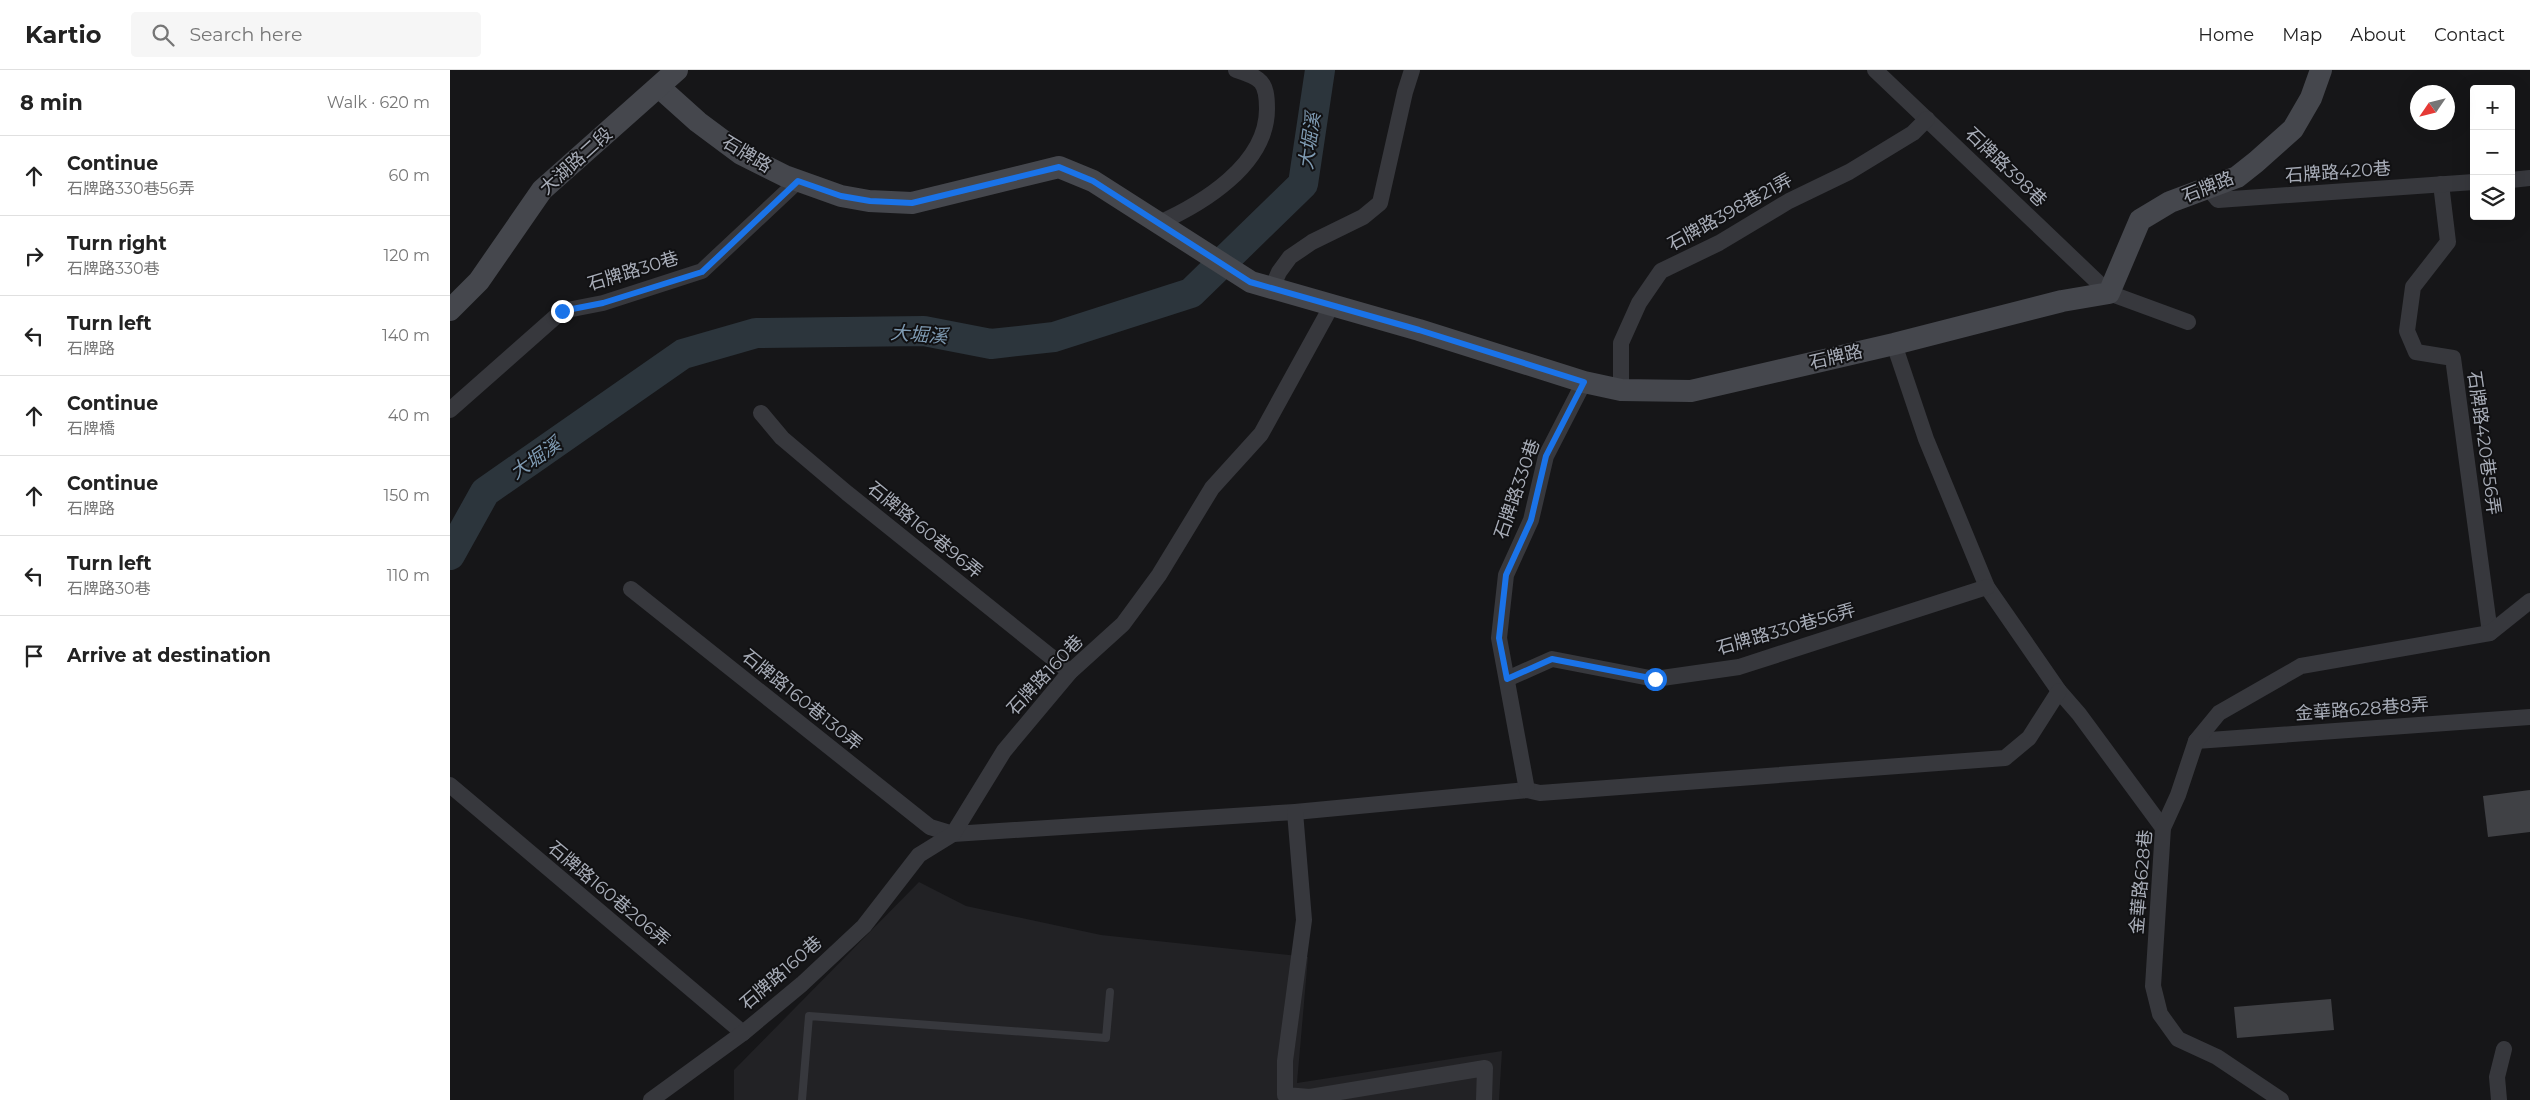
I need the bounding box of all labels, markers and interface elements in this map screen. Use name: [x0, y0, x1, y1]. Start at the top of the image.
search box: [131, 12, 481, 57]
text: Kartio: [25, 20, 101, 49]
icon: search: [149, 21, 177, 49]
text: Search here: [189, 23, 302, 46]
text: Home: [2198, 24, 2254, 46]
text: Map: [2282, 24, 2322, 46]
text: About: [2350, 24, 2406, 46]
text: Contact: [2434, 24, 2505, 46]
north arrow: [2410, 85, 2455, 130]
map controls: [2470, 85, 2515, 220]
button: +: [2470, 85, 2515, 130]
text: 8 min: [20, 90, 83, 115]
text: Walk · 620 m: [327, 93, 430, 112]
water label: 大堀溪: [1294, 108, 1325, 171]
street label: 大湖路二段: [535, 123, 617, 199]
street label: 石牌路398巷: [1961, 123, 2051, 211]
button: −: [2470, 130, 2515, 175]
street label: 石牌路: [718, 131, 776, 177]
text: Continue: [67, 152, 158, 175]
street label: 石牌路420巷: [2284, 157, 2392, 187]
icon: ahead: [20, 162, 48, 190]
text: 60 m: [388, 166, 430, 185]
street label: 石牌路: [2179, 167, 2237, 207]
street label: 石牌路398巷21弄: [1664, 169, 1796, 255]
button: layers: [2470, 175, 2515, 220]
text: 石牌路330巷56弄: [67, 179, 194, 198]
text: Turn right: [67, 232, 167, 255]
icon: right: [20, 242, 48, 270]
text: 120 m: [383, 246, 430, 265]
street label: 石牌路30巷: [585, 247, 681, 295]
text: 石牌路330巷: [67, 259, 160, 278]
route end: [551, 300, 574, 323]
text: Turn left: [67, 312, 152, 335]
water label: 大堀溪: [890, 321, 951, 348]
icon: left: [20, 322, 48, 350]
text: 140 m: [382, 326, 430, 345]
text: 石牌路: [67, 339, 115, 358]
street label: 石牌路: [1807, 340, 1865, 374]
street label: 石牌路420巷56弄: [2463, 370, 2505, 516]
text: Continue: [67, 392, 158, 415]
icon: ahead: [20, 402, 48, 430]
text: 40 m: [388, 406, 430, 425]
text: 石牌橋: [67, 419, 115, 438]
water label: 大堀溪: [505, 431, 568, 484]
street label: 石牌路330巷: [1490, 436, 1544, 542]
text: Continue: [67, 472, 158, 495]
street label: 石牌路160巷96弄: [863, 477, 987, 583]
icon: ahead: [20, 482, 48, 510]
text: 150 m: [383, 486, 430, 505]
text: 石牌路: [67, 499, 115, 518]
text: Turn left: [67, 552, 152, 575]
icon: left: [20, 562, 48, 590]
text: 110 m: [387, 566, 430, 585]
text: 石牌路30巷: [67, 579, 151, 598]
street label: 石牌路330巷56弄: [1714, 599, 1858, 659]
street label: 石牌路160巷: [1002, 630, 1088, 720]
icon: arrive: [20, 642, 48, 670]
text: Arrive at destination: [67, 644, 271, 667]
street label: 石牌路160巷130弄: [738, 645, 866, 755]
route start: [1644, 668, 1667, 691]
street label: 金華路628巷8弄: [2294, 693, 2430, 725]
street label: 金華路628巷: [2125, 829, 2157, 935]
street label: 石牌路160巷206弄: [544, 837, 674, 951]
street label: 石牌路160巷: [736, 931, 826, 1015]

